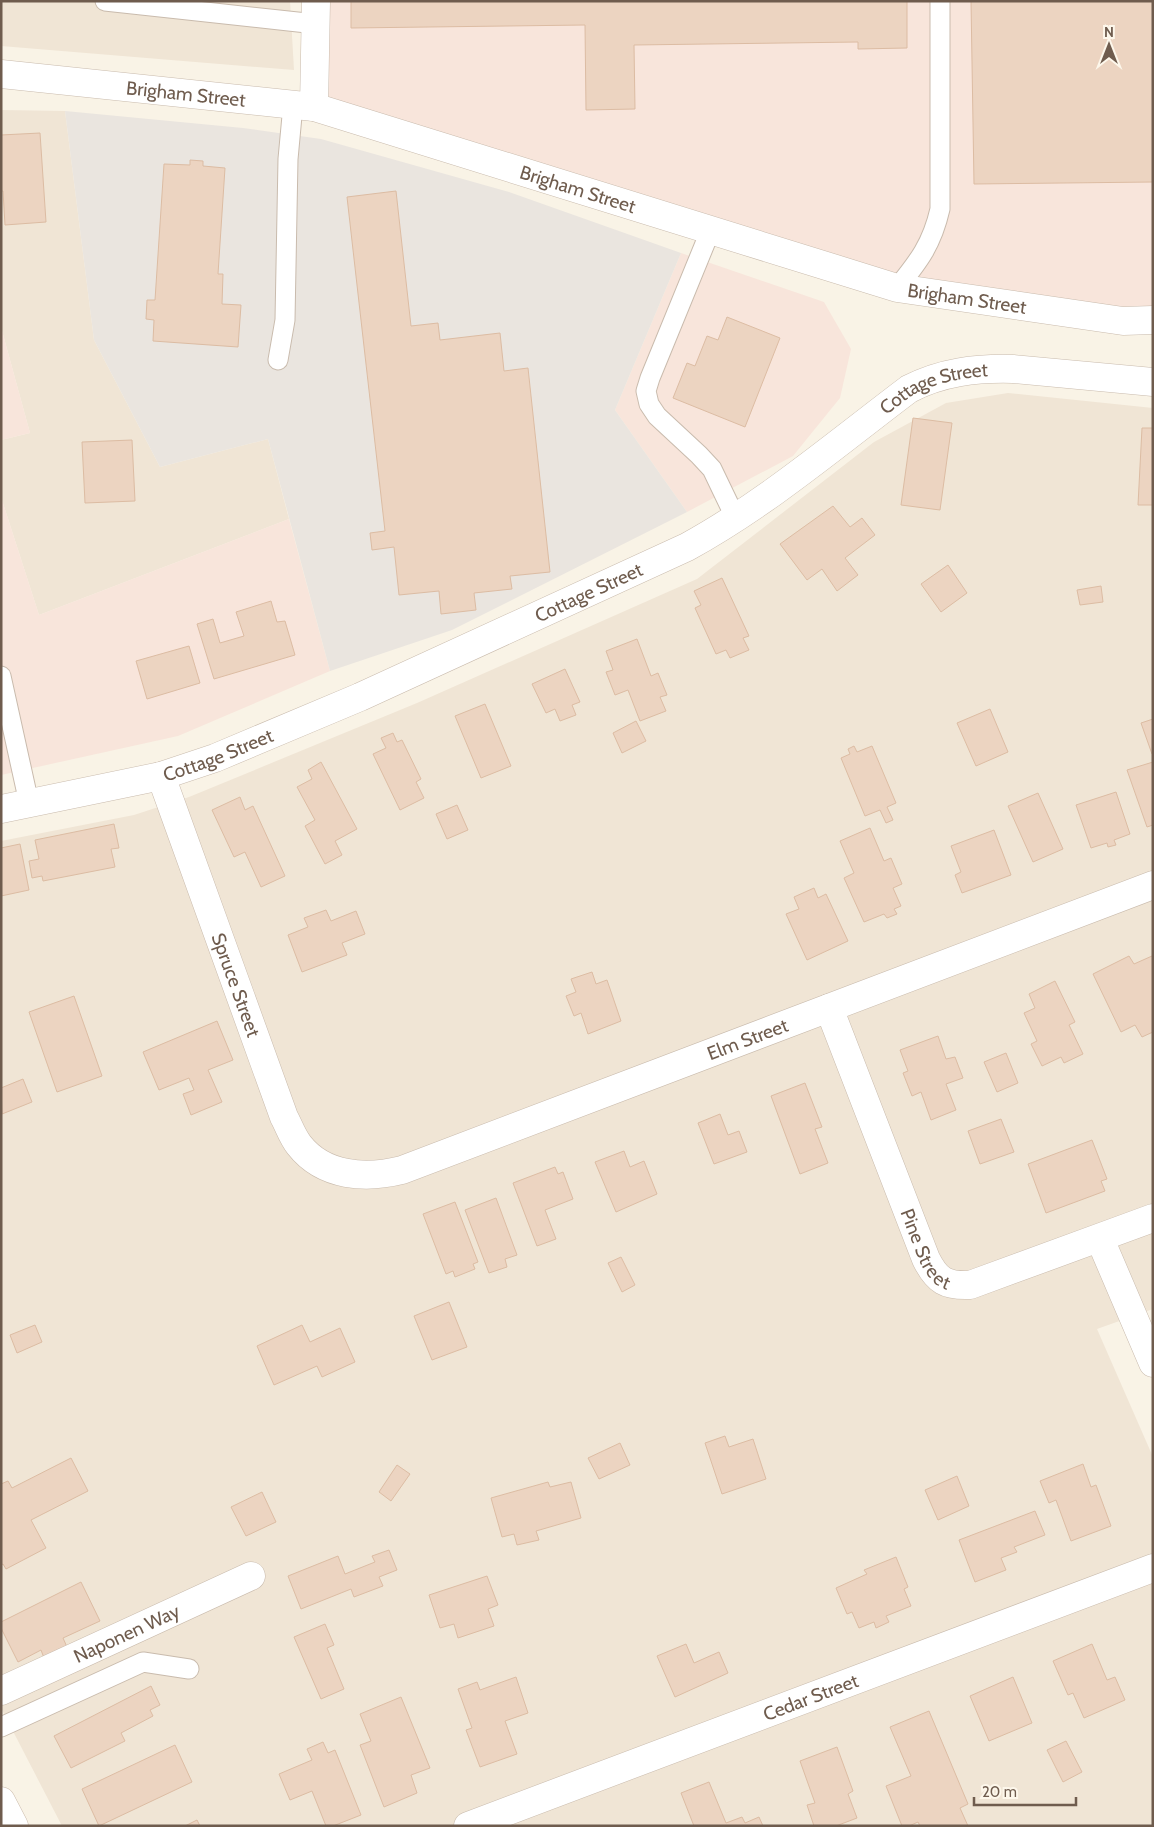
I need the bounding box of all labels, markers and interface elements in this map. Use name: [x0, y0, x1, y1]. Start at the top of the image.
north arrow: [1084, 20, 1134, 70]
text: N: [1104, 23, 1114, 41]
street label: Brigham Street: [125, 76, 247, 112]
street label: Brigham Street: [517, 161, 639, 218]
street label: Brigham Street: [906, 279, 1029, 319]
street label: Cottage Street: [875, 358, 989, 419]
street label: Cottage Street: [531, 558, 647, 627]
street label: Cottage Street: [160, 724, 277, 787]
street label: Spruce Street: [207, 930, 265, 1041]
street label: Elm Street: [704, 1013, 792, 1065]
street label: Pine Street: [896, 1205, 954, 1295]
street label: Naponen Way: [70, 1599, 184, 1668]
street label: Cedar Street: [760, 1669, 862, 1726]
scale bar: [974, 1774, 1076, 1806]
text: 20 m: [982, 1783, 1017, 1801]

